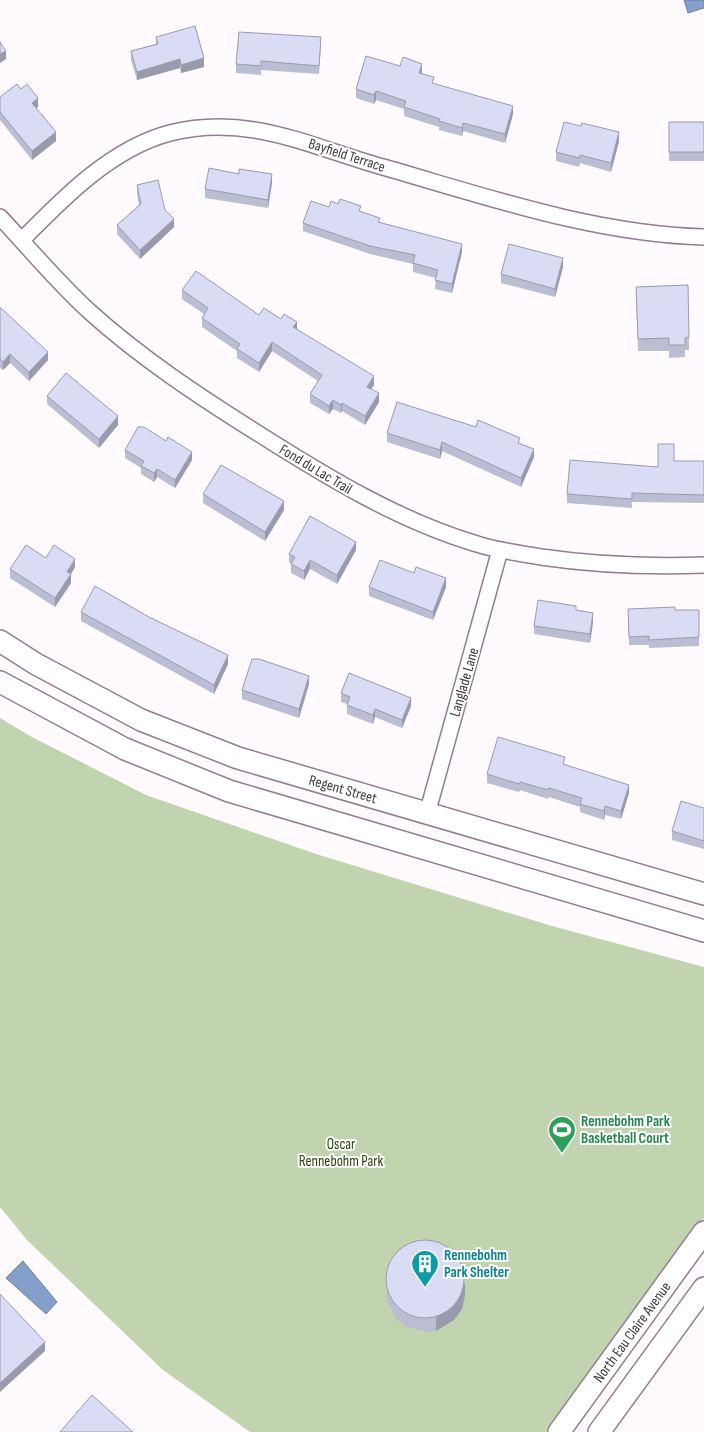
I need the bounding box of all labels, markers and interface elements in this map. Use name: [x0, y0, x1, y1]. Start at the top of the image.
street label: Bayfield Terrace: [306, 134, 388, 177]
street label: Fond du Lac Trail: [276, 440, 356, 499]
street label: Langlade Lane: [446, 646, 483, 719]
street label: Regent Street: [307, 771, 379, 808]
place label: Rennebohm Park Basketball Court: [581, 1112, 671, 1148]
sports icon: Rennebohm Park Basketball Court: [547, 1115, 577, 1154]
park label: Oscar Rennebohm Park: [299, 1135, 384, 1171]
place label: Rennebohm Park Shelter: [444, 1246, 509, 1282]
building icon: Rennebohm Park Shelter: [410, 1249, 440, 1288]
street label: North Eau Claire Avenue: [589, 1278, 675, 1386]

